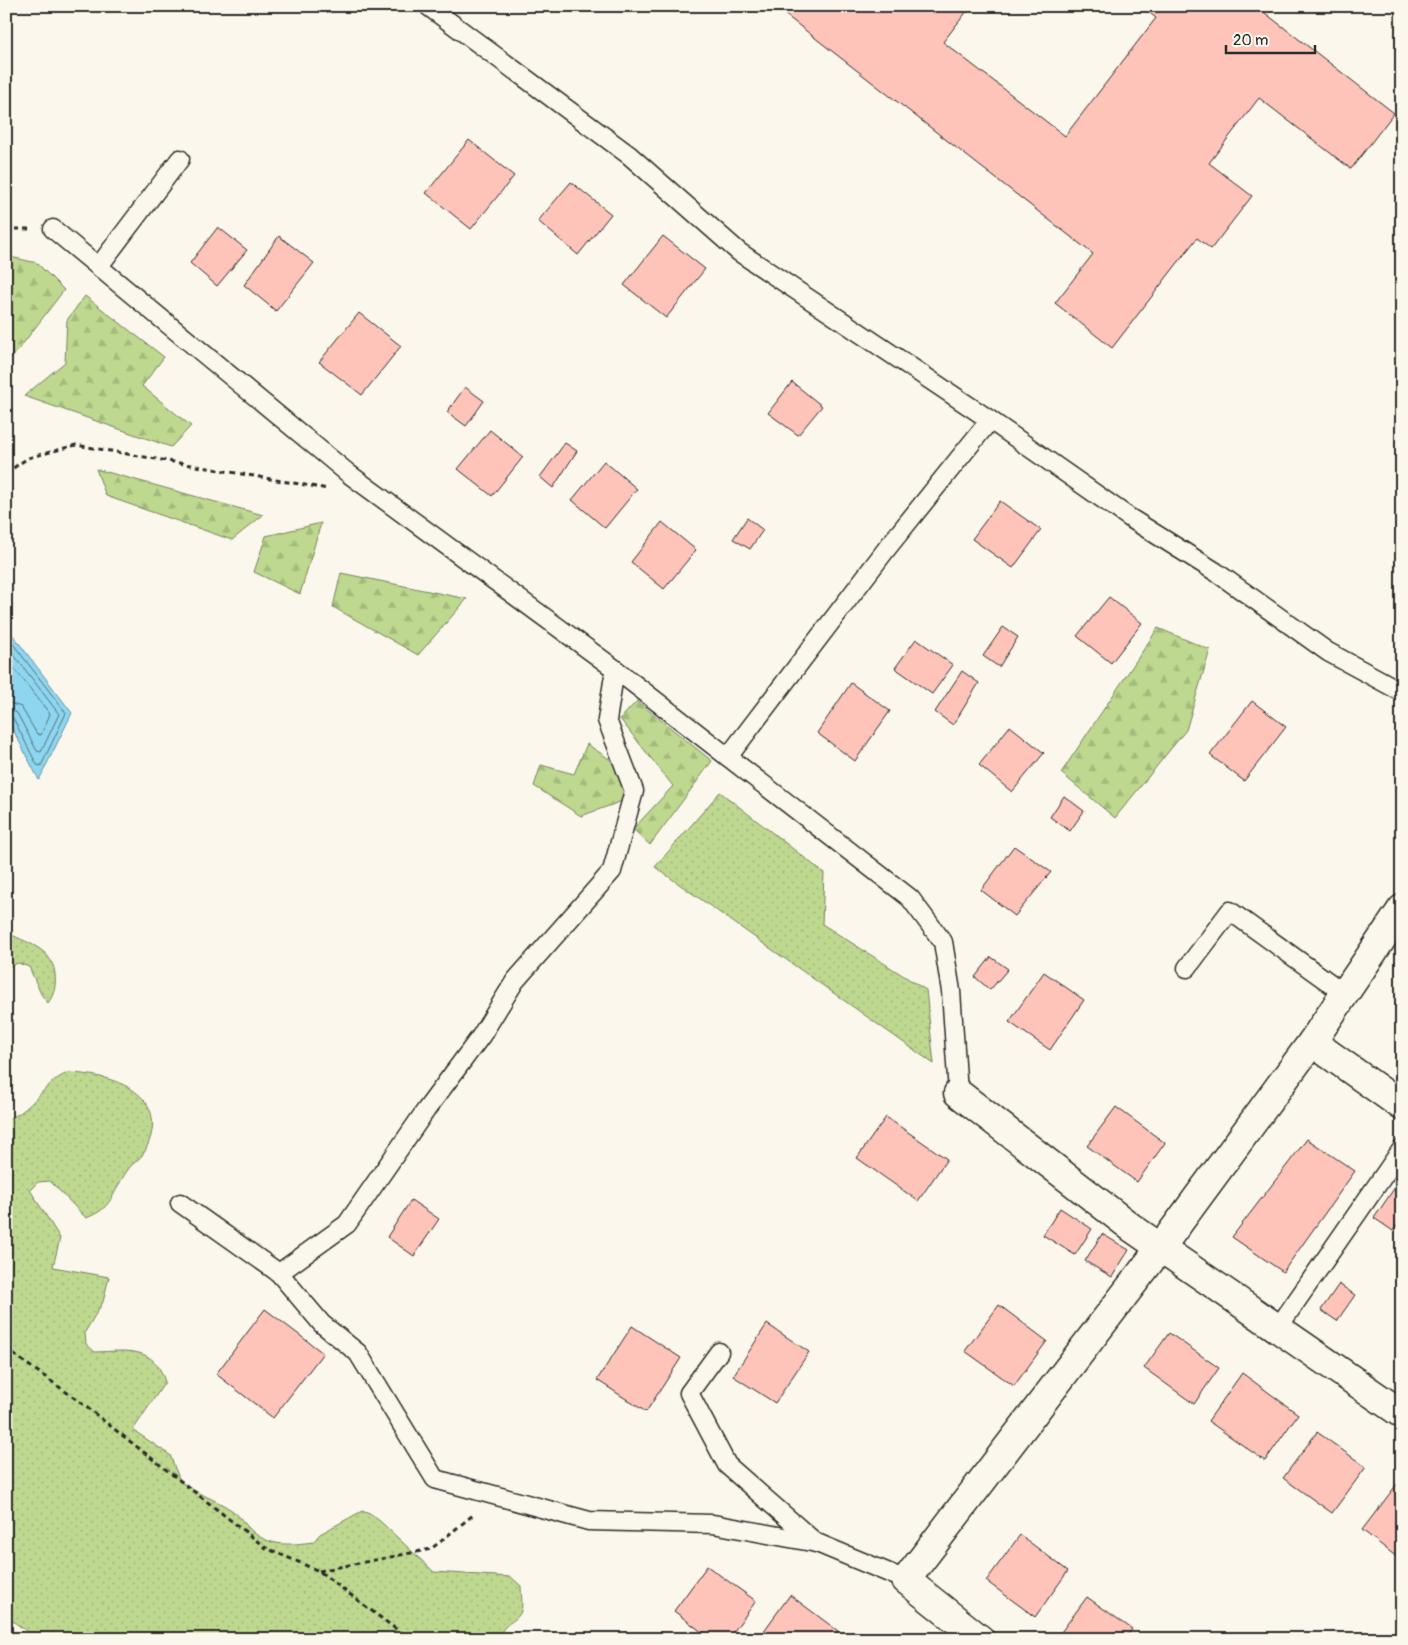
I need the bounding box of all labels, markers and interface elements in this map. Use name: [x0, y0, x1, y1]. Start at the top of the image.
scale bar: [1226, 22, 1314, 54]
text: 20 m: [1233, 31, 1268, 50]

